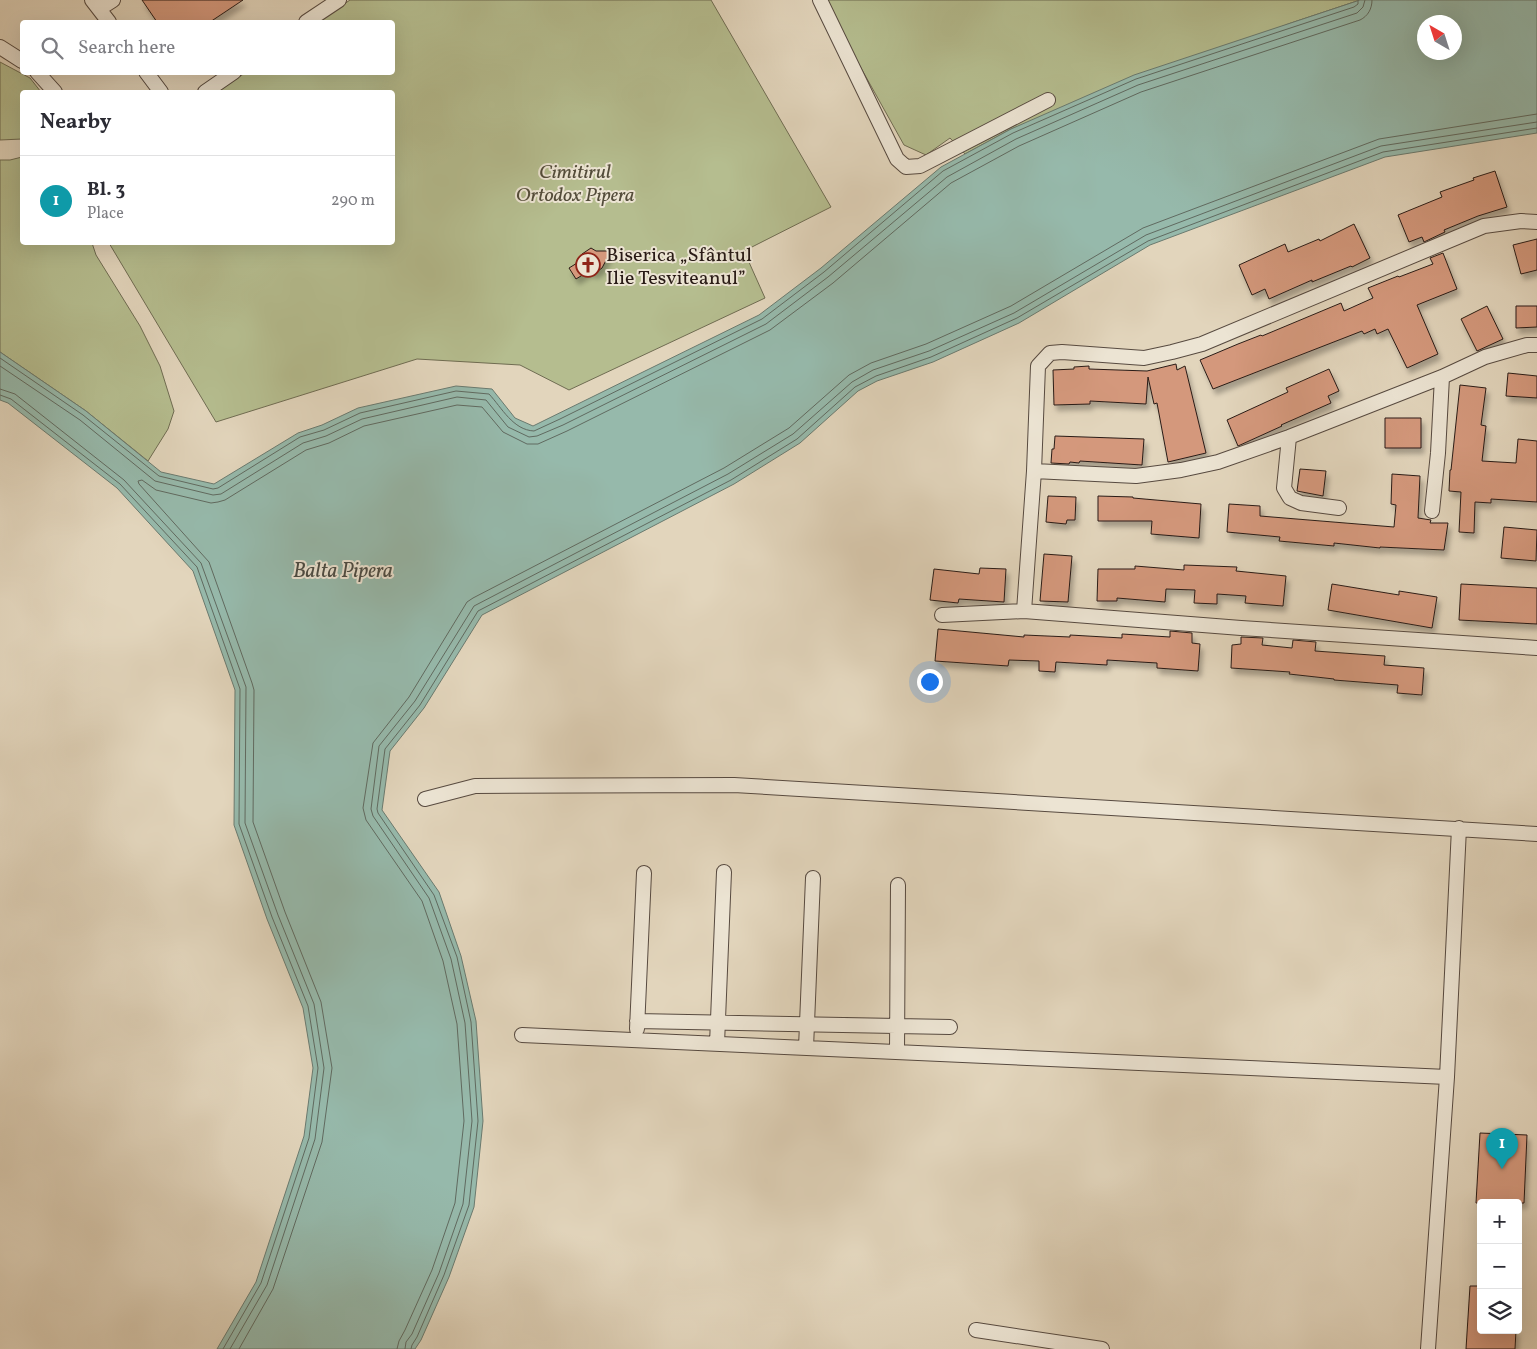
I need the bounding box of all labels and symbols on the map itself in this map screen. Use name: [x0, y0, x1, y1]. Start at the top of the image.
north arrow: [1417, 15, 1462, 60]
park label: Cimitirul Ortodox Pipera: [516, 159, 634, 210]
place label: Biserica „Sfântul Ilie Tesviteanul”: [606, 242, 752, 293]
church icon: Biserica „Sfântul Ilie Tesviteanul”: [575, 252, 601, 278]
water label: Balta Pipera: [293, 557, 393, 586]
your location: [917, 669, 943, 695]
pin: 1: [1486, 1128, 1518, 1169]

